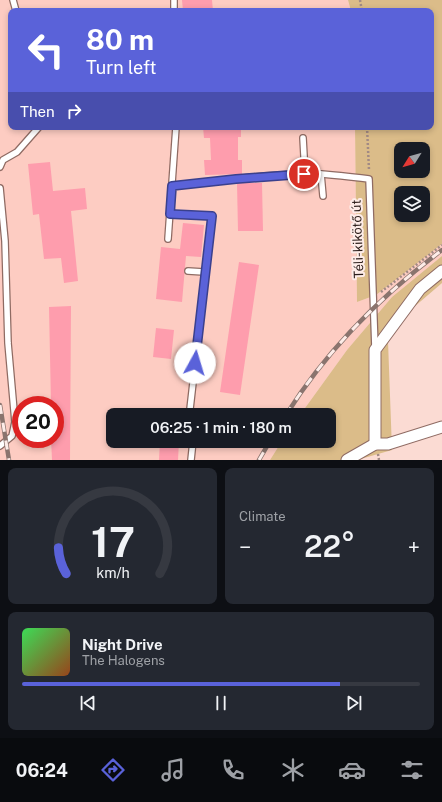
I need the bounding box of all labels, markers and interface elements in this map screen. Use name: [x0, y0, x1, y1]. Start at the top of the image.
text: 80 m: [86, 23, 154, 56]
icon: left: [20, 24, 72, 76]
text: Turn left: [86, 57, 156, 78]
icon: right: [63, 100, 85, 122]
text: Then: [20, 103, 55, 120]
north arrow: [394, 142, 430, 178]
map controls: [394, 142, 430, 222]
pin: [287, 157, 321, 191]
icon: arrive: [293, 163, 315, 185]
button: layers: [394, 186, 430, 222]
street label: Téli-kikötő út: [349, 199, 366, 279]
position arrow: [174, 342, 216, 384]
speed limit sign: 20: [12, 396, 64, 448]
text: 06:25 · 1 min · 180 m: [150, 419, 292, 436]
text: Climate: [239, 509, 286, 524]
text: 17: [91, 517, 134, 566]
text: 22°: [304, 528, 355, 564]
text: −: [239, 534, 251, 560]
text: +: [408, 534, 420, 560]
text: km/h: [96, 564, 129, 581]
text: Night Drive: [82, 636, 163, 653]
text: The Halogens: [82, 653, 165, 668]
icon: previous: [77, 692, 99, 714]
icon: pause: [210, 692, 232, 714]
icon: next: [343, 692, 365, 714]
icon: directions: [99, 756, 127, 784]
icon: music: [159, 756, 187, 784]
icon: phone: [219, 756, 247, 784]
icon: climate: [279, 756, 307, 784]
icon: car: [338, 756, 366, 784]
icon: filters: [398, 756, 426, 784]
text: 06:24: [16, 760, 68, 781]

